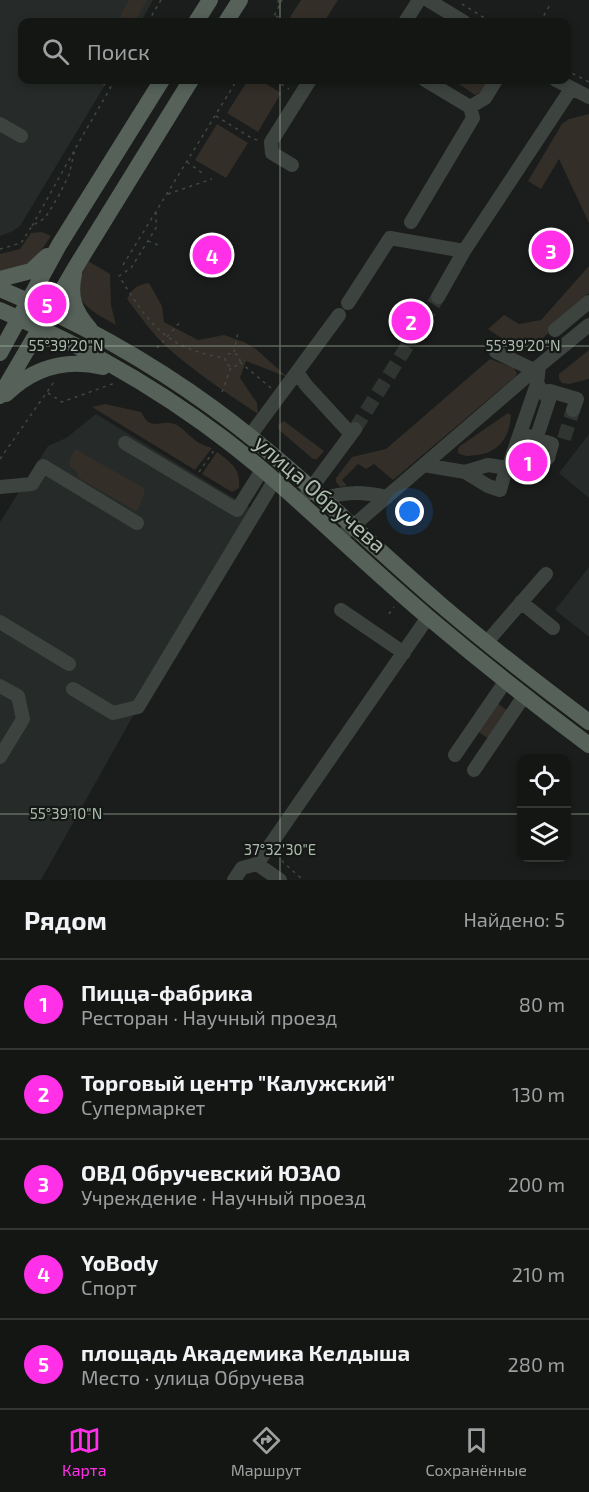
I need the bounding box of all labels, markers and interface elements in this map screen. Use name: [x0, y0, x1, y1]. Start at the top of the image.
search box: [18, 18, 571, 84]
icon: search: [39, 35, 72, 68]
text: Поиск: [87, 38, 150, 64]
pin: 3: [532, 228, 570, 272]
pin: 4: [192, 232, 232, 278]
pin: 5: [28, 282, 66, 326]
pin: 2: [392, 298, 430, 344]
text: 55°39'20"N: [29, 336, 103, 354]
text: 55°39'20"N: [486, 336, 560, 354]
street label: улица Обручева: [249, 429, 392, 558]
pin: 1: [508, 440, 548, 484]
your location: [395, 497, 424, 526]
map controls: [517, 754, 571, 862]
button: locate: [517, 754, 571, 808]
text: 55°39'10"N: [30, 804, 102, 822]
button: layers: [517, 808, 571, 862]
text: 37°32'30"E: [244, 840, 316, 858]
text: Рядом: [24, 904, 107, 935]
text: Найдено: 5: [463, 907, 565, 931]
text: Пицца-фабрика: [81, 979, 253, 1005]
text: 1: [39, 992, 48, 1016]
text: 80 m: [519, 992, 565, 1016]
text: Ресторан · Научный проезд: [81, 1005, 337, 1029]
text: Торговый центр "Калужский": [81, 1069, 395, 1095]
text: 2: [38, 1082, 49, 1106]
text: 130 m: [512, 1082, 565, 1106]
text: Супермаркет: [81, 1095, 205, 1119]
text: ОВД Обручевский ЮЗАО: [81, 1159, 341, 1185]
text: 3: [38, 1172, 49, 1196]
text: 200 m: [508, 1172, 565, 1196]
text: Учреждение · Научный проезд: [81, 1185, 366, 1209]
text: YoBody: [81, 1249, 158, 1275]
text: 4: [37, 1262, 50, 1286]
text: 210 m: [512, 1262, 565, 1286]
text: Спорт: [81, 1275, 137, 1299]
text: площадь Академика Келдыша: [81, 1339, 410, 1365]
text: 5: [38, 1352, 49, 1376]
text: 280 m: [508, 1352, 565, 1376]
text: Место · улица Обручева: [81, 1365, 305, 1389]
tab: Карта: [62, 1424, 107, 1479]
tab: Маршрут: [231, 1424, 301, 1479]
tab: Сохранённые: [426, 1424, 527, 1479]

